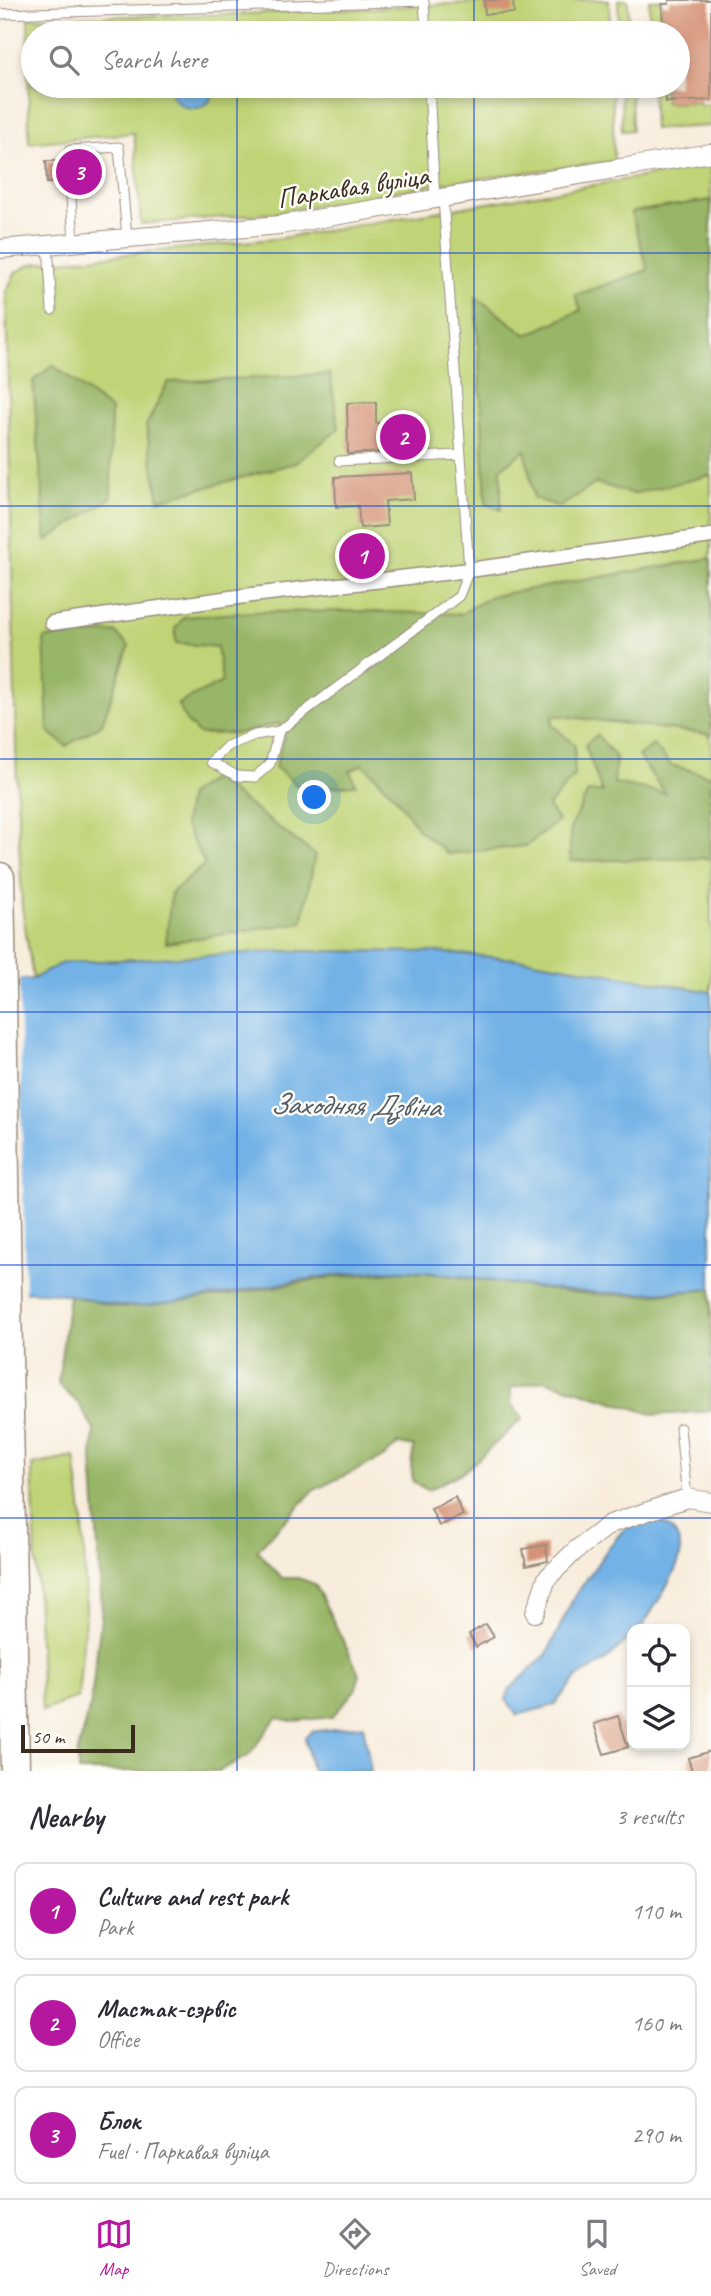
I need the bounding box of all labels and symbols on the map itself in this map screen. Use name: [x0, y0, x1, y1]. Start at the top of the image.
pin: 3: [56, 146, 102, 198]
street label: Паркавая вуліца: [275, 157, 433, 216]
pin: 2: [380, 411, 426, 463]
pin: 1: [339, 530, 385, 582]
your location: [297, 780, 331, 814]
water label: Заходняя Дзвіна: [270, 1085, 443, 1126]
scale bar: [21, 1722, 135, 1754]

